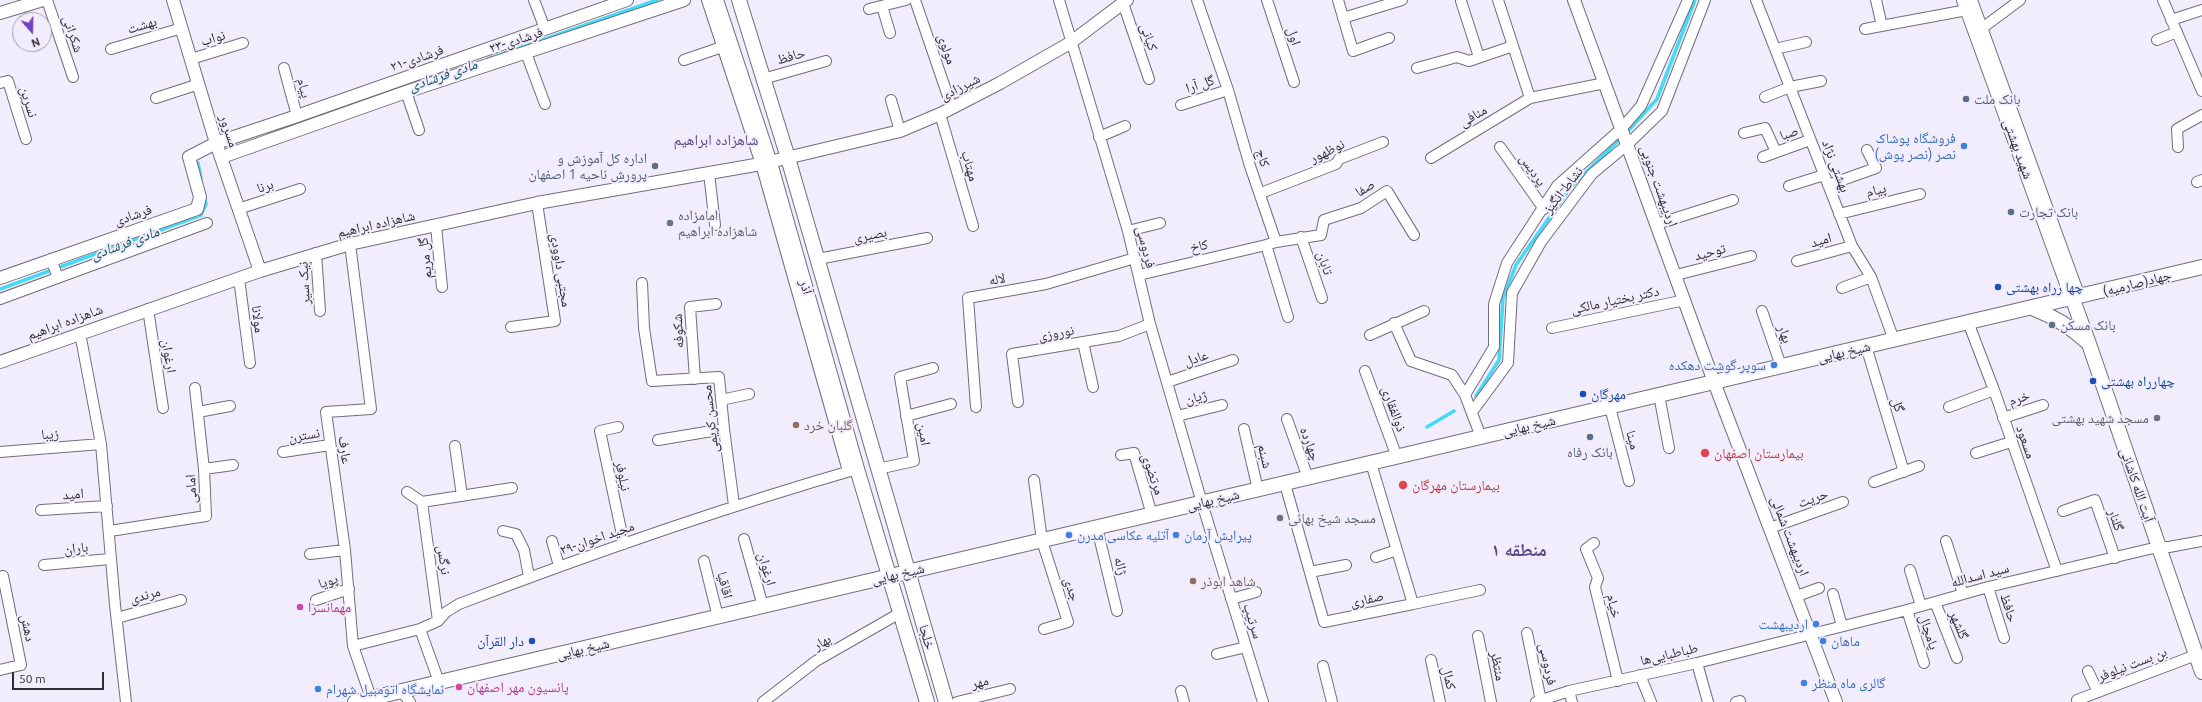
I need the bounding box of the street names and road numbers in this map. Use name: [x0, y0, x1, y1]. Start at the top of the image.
street label: شکرانی: [59, 13, 87, 55]
street label: بهشت: [125, 13, 159, 37]
street label: کیانی: [1137, 21, 1161, 53]
street label: ۲۳-فرشادی: [487, 23, 545, 57]
street label: اول: [1283, 25, 1305, 47]
street label: نواب: [199, 26, 227, 50]
street label: مولوی: [934, 32, 960, 66]
street label: ۲۱-فرشادی: [388, 41, 446, 75]
street label: حافظ: [775, 44, 807, 68]
street label: شیرزادی: [937, 70, 983, 104]
street label: گل آرا: [1183, 71, 1217, 97]
street label: پیام: [293, 76, 315, 100]
street label: نسرین: [16, 84, 42, 120]
street label: منافی: [1456, 101, 1490, 131]
street label: مسرور: [216, 113, 242, 149]
street label: شهید بهشتی: [1999, 117, 2037, 181]
street label: صبا: [1777, 122, 1801, 144]
street label: نوظهور: [1307, 135, 1347, 167]
street label: بهشتی نژاد: [1818, 137, 1854, 195]
street label: اردیبهشت جنوبی: [1636, 143, 1682, 229]
street label: کاج: [1252, 147, 1274, 169]
street label: مهتاب: [958, 149, 982, 183]
street label: پردیس: [1516, 151, 1550, 189]
street label: نشاط انگیز: [1539, 163, 1587, 217]
street label: برنا: [254, 175, 276, 197]
street label: صفا: [1352, 176, 1378, 200]
street label: پیام: [1864, 179, 1888, 201]
street label: فرشادی: [112, 201, 154, 229]
street label: شاهزاده ابراهیم: [335, 207, 417, 241]
street label: بصیری: [852, 224, 888, 246]
street label: فردوسی: [1133, 224, 1159, 270]
street label: امید: [1808, 229, 1834, 251]
street label: مجتبی داوودی: [547, 232, 575, 308]
street label: گل مریم: [414, 236, 436, 280]
street label: کاخ: [1188, 236, 1210, 256]
street label: توحید: [1692, 240, 1728, 264]
street label: تابان: [1313, 249, 1337, 277]
street label: نیک سیر: [294, 261, 314, 305]
street label: جهاد(صارمیه): [2101, 266, 2173, 300]
street label: لاله: [987, 269, 1007, 289]
street label: آذر: [796, 278, 816, 296]
street label: دکتر بختیار مالکی: [1569, 282, 1661, 318]
street label: شاهزاده ابراهیم: [25, 301, 105, 343]
street label: مولانا: [248, 304, 268, 334]
street label: شکوفه: [669, 313, 687, 349]
street label: نوروزی: [1037, 322, 1075, 344]
street label: بهار: [1774, 323, 1796, 345]
street label: ارغوان: [158, 338, 180, 374]
street label: شیخ بهایی: [1816, 338, 1872, 366]
street label: عادل: [1182, 346, 1210, 370]
street label: محسن کریمی: [698, 384, 722, 454]
street label: ذوالفقاری: [1378, 384, 1410, 434]
street label: ژیان: [1183, 386, 1209, 408]
street label: خرم: [2006, 387, 2032, 409]
street label: گل: [1888, 396, 1908, 414]
street label: شیخ بهایی: [1501, 412, 1557, 440]
street label: امین: [914, 421, 934, 447]
street label: مسعود: [2013, 423, 2039, 461]
street label: نسترن: [287, 424, 321, 446]
street label: زیبا: [41, 425, 59, 443]
street label: چهارده: [1296, 425, 1324, 463]
street label: مینا: [1622, 429, 1644, 451]
street label: عارف: [335, 435, 355, 465]
street label: شبنم: [1254, 442, 1276, 470]
street label: آیت الله کاشانی: [2116, 446, 2158, 524]
street label: مرتضوی: [1138, 451, 1168, 497]
street label: نیلوفر: [612, 459, 634, 493]
street label: امامی: [182, 474, 200, 504]
street label: امید: [62, 485, 84, 503]
street label: حریت: [1796, 485, 1830, 511]
street label: شیخ بهایی: [1185, 486, 1241, 514]
street label: اردیبهشت شمالی: [1767, 494, 1813, 578]
street label: گلنار: [2104, 507, 2128, 533]
street label: ۲۹-مجید اخوان: [558, 517, 636, 559]
street label: باران: [63, 538, 89, 558]
street label: نرگس: [434, 544, 454, 576]
street label: ارغوان: [754, 550, 780, 588]
street label: ژاله: [1111, 555, 1131, 577]
street label: سید اسدالله: [1949, 559, 2011, 591]
street label: شیخ بهایی: [870, 560, 926, 588]
street label: پویا: [316, 570, 340, 592]
street label: اقاقیا: [714, 570, 736, 600]
street label: جدی: [1060, 575, 1084, 603]
street label: مرندی: [128, 583, 162, 607]
street label: صفاری: [1349, 587, 1385, 611]
street label: خیام: [1603, 592, 1625, 620]
street label: حافظ: [1997, 592, 2021, 624]
street label: سرتیپ: [1240, 601, 1266, 641]
street label: گلشهر: [1946, 608, 1972, 642]
street label: پامچال: [1915, 612, 1943, 652]
street label: دهش: [17, 613, 39, 643]
street label: خلجا: [915, 623, 939, 651]
street label: بهار: [810, 630, 834, 654]
street label: شیخ بهایی: [555, 635, 611, 663]
street label: طباطبایی‌ها: [1638, 639, 1700, 669]
street label: فردوسی: [1536, 641, 1560, 687]
street label: بن بست نیلوفر: [2095, 643, 2169, 685]
street label: منتظر: [1487, 650, 1509, 682]
street label: کمال: [1438, 665, 1460, 691]
street label: مهر: [970, 672, 990, 692]

